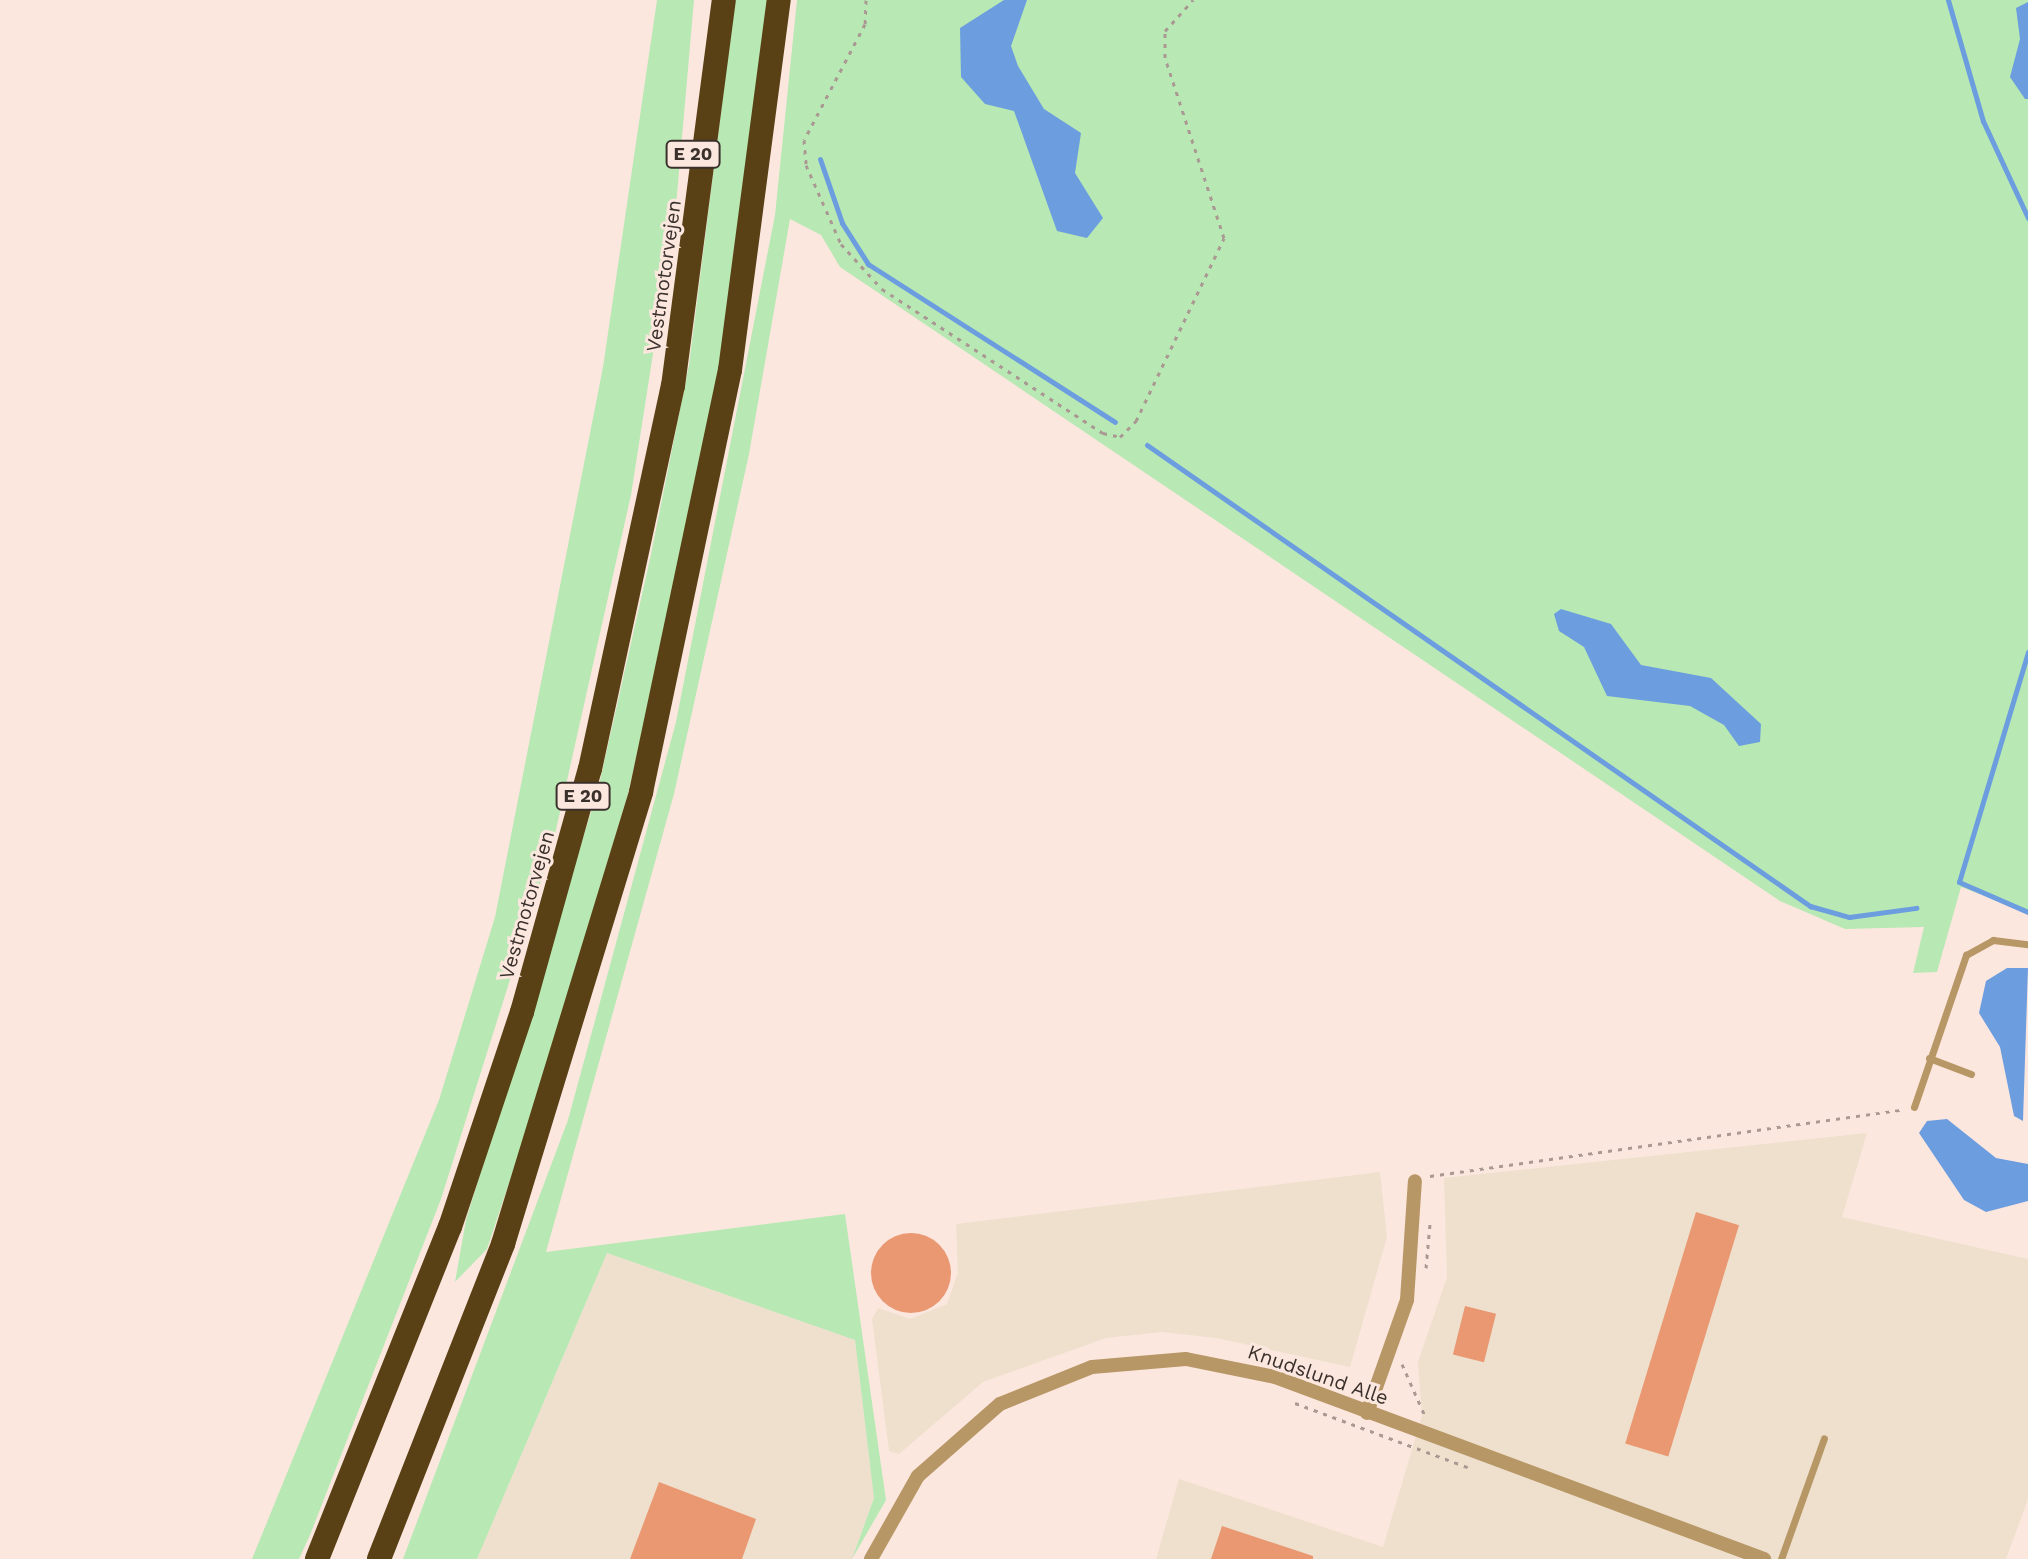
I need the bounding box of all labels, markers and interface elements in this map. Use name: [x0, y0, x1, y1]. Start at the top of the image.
road number: E 20: [665, 140, 721, 168]
street label: Vestmotorvejen: [641, 199, 687, 353]
road number: E 20: [555, 782, 611, 810]
street label: Vestmotorvejen: [494, 828, 560, 982]
street label: Knudslund Alle: [1244, 1340, 1392, 1410]

